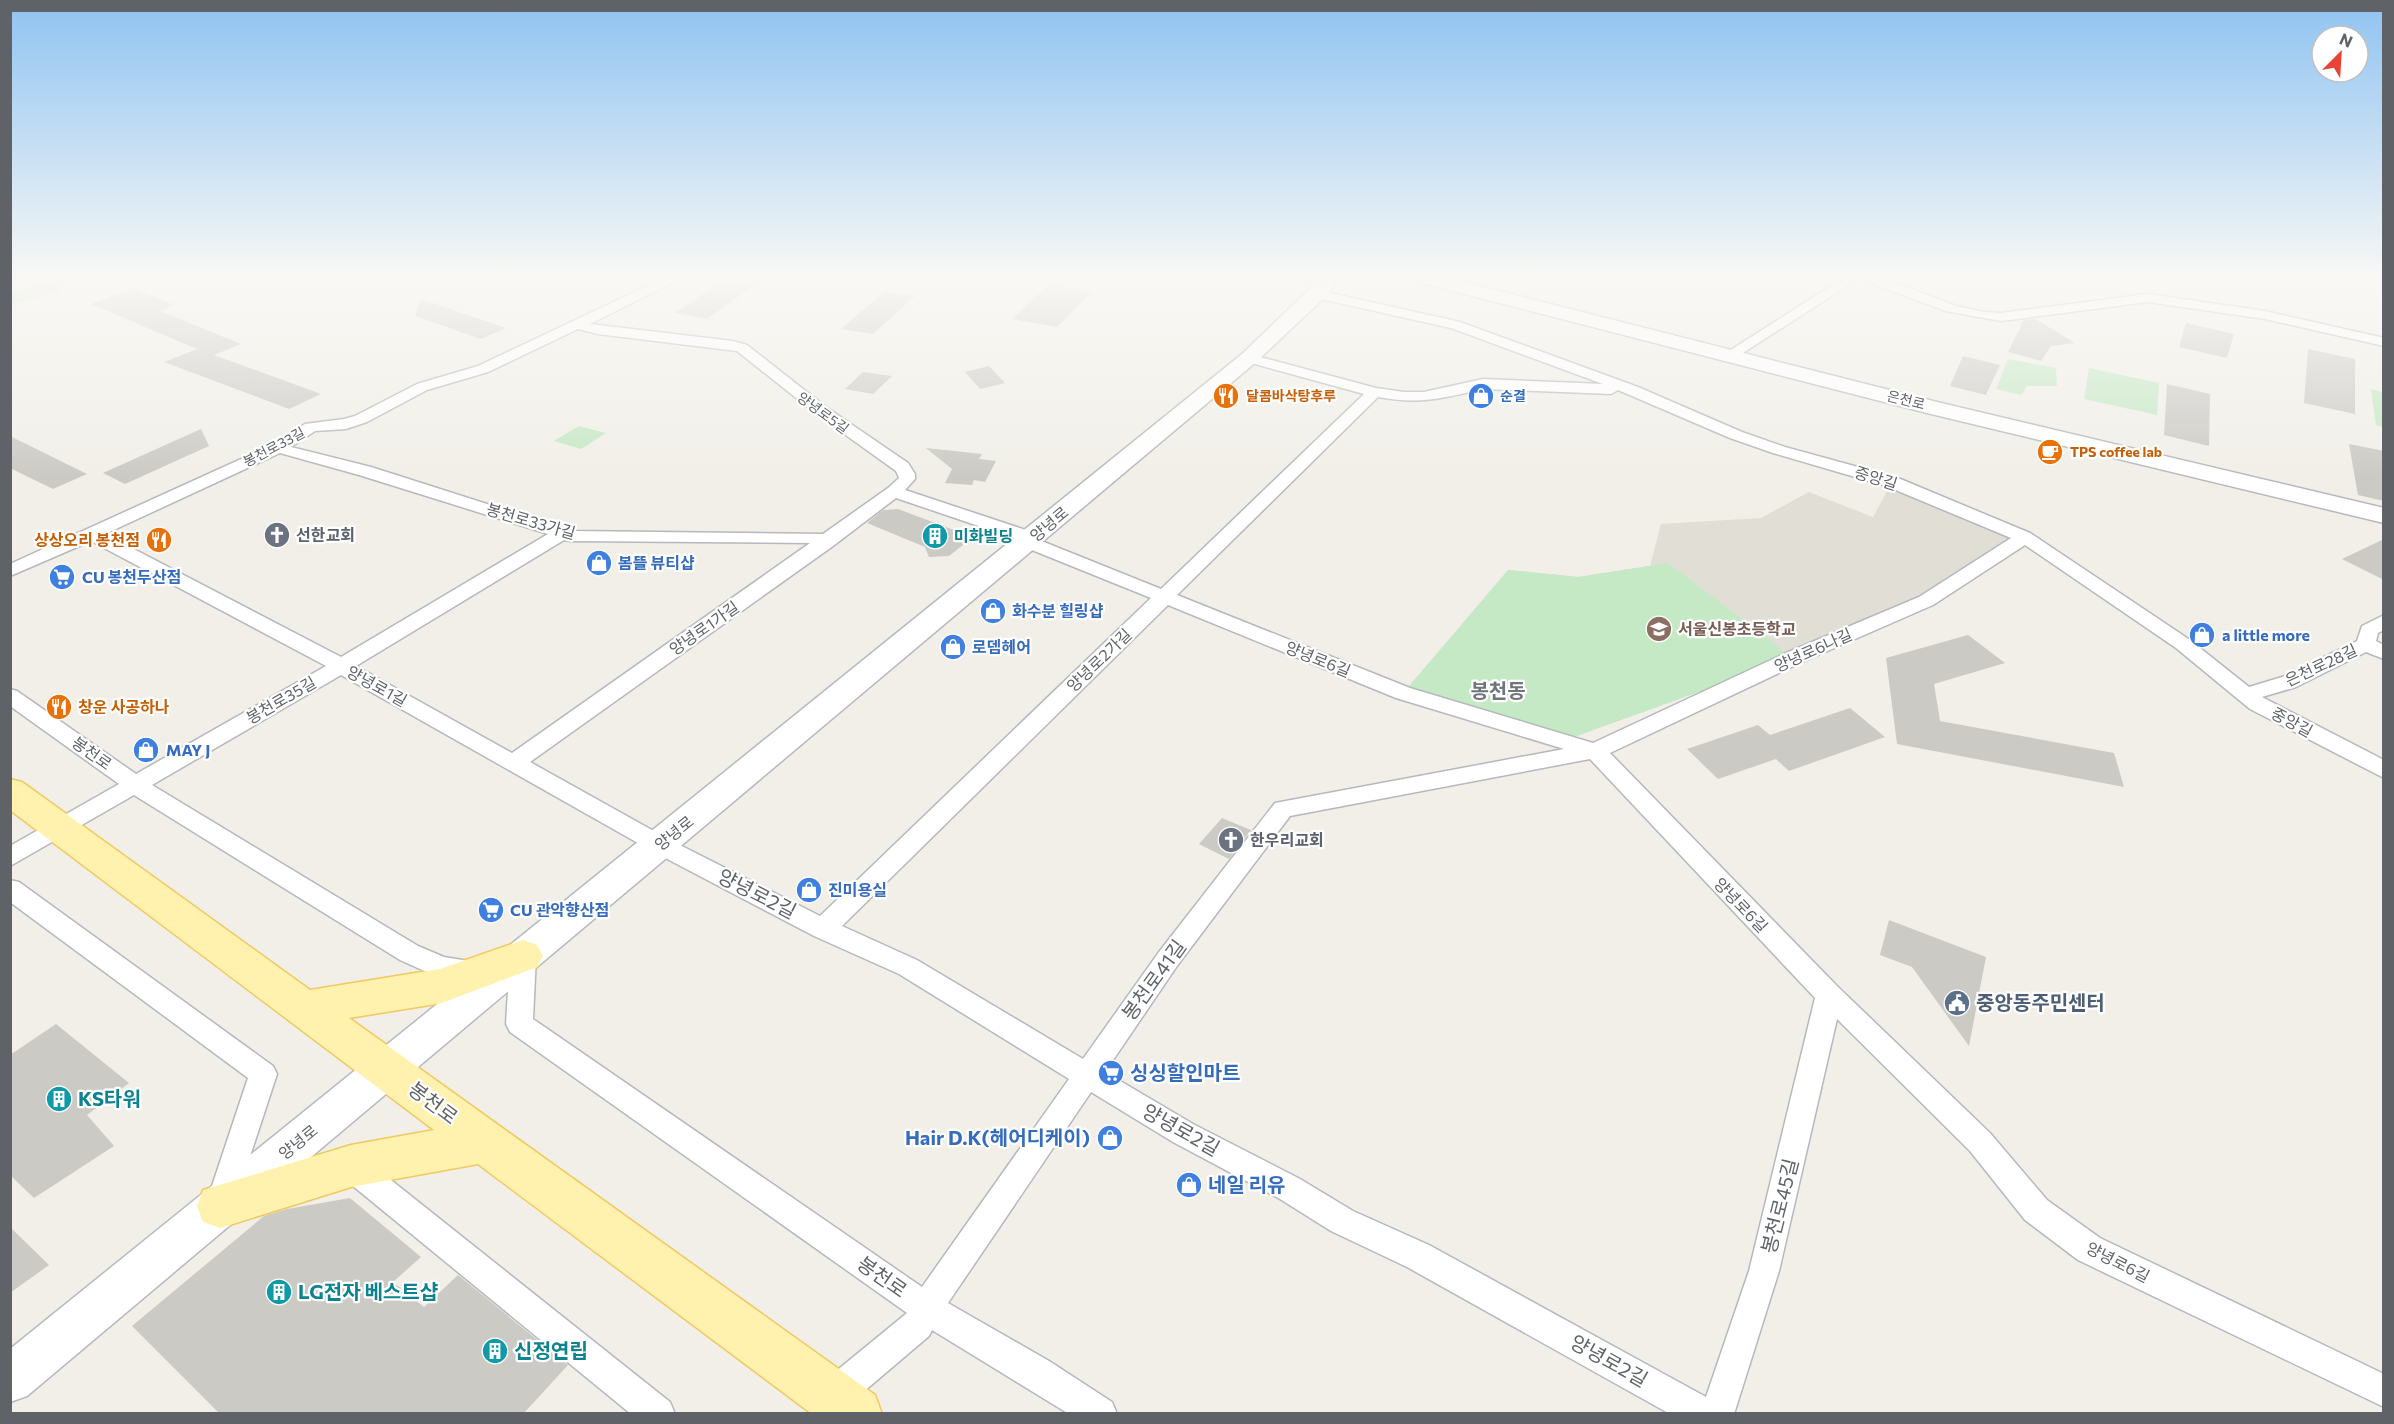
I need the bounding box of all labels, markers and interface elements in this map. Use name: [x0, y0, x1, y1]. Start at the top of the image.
north arrow: [2310, 24, 2370, 84]
text: N: [2337, 29, 2356, 51]
restaurant icon: 달콤바삭탕후루: [1211, 381, 1241, 411]
shop icon: 순결: [1466, 381, 1496, 411]
place label: 달콤바삭탕후루: [1246, 387, 1336, 404]
place label: 순결: [1500, 387, 1526, 404]
street label: 은천로: [1885, 387, 1927, 412]
street label: 양녕로5길: [794, 388, 852, 437]
street label: 봉천로33길: [240, 423, 308, 470]
cafe icon: TPS coffee lab: [2035, 437, 2065, 467]
place label: TPS coffee lab: [2070, 443, 2162, 460]
street label: 중앙길: [1852, 462, 1900, 493]
street label: 봉천로33가길: [484, 499, 578, 542]
street label: 양녕로: [1026, 502, 1072, 545]
church icon: 선한교회: [262, 520, 292, 550]
building icon: 미화빌딩: [920, 521, 950, 551]
restaurant icon: 상상오리 봉천점: [144, 525, 174, 555]
place label: 선한교회: [296, 525, 355, 544]
place label: 미화빌딩: [954, 526, 1013, 545]
place label: 상상오리 봉천점: [34, 530, 140, 549]
shop icon: 봄뜰 뷰티샵: [584, 548, 614, 578]
place label: 봄뜰 뷰티샵: [618, 553, 695, 572]
supermarket icon: CU 봉천두산점: [47, 562, 77, 592]
place label: CU 봉천두산점: [82, 567, 181, 586]
shop icon: 화수분 힐링샵: [978, 596, 1008, 626]
street label: 양녕로1가길: [665, 597, 742, 658]
place label: 화수분 힐링샵: [1012, 601, 1104, 620]
school or university icon: 서울신봉초등학교: [1644, 614, 1674, 644]
place label: 서울신봉초등학교: [1678, 619, 1796, 638]
shop icon: a little more: [2187, 620, 2217, 650]
street label: 양녕로2가길: [1062, 624, 1135, 695]
street label: 양녕로6나길: [1771, 624, 1855, 675]
place label: a little more: [2222, 625, 2310, 644]
shop icon: 로뎀헤어: [938, 632, 968, 662]
place label: 로뎀헤어: [972, 637, 1031, 656]
street label: 양녕로6길: [1283, 637, 1354, 680]
street label: 은천로28길: [2282, 640, 2360, 690]
street label: 양녕로1길: [344, 661, 411, 710]
street label: 봉천로35길: [243, 672, 319, 727]
district label: 봉천동: [1470, 678, 1526, 702]
restaurant icon: 창운 사공하나: [44, 692, 74, 722]
place label: 창운 사공하나: [78, 697, 170, 716]
street label: 중앙길: [2268, 703, 2316, 740]
street label: 봉천로: [69, 732, 116, 773]
shop icon: MAY J: [131, 735, 161, 765]
place label: MAY J: [166, 740, 210, 759]
street label: 양녕로: [651, 811, 697, 854]
church icon: 한우리교회: [1216, 825, 1246, 855]
place label: 한우리교회: [1250, 830, 1324, 849]
street label: 양녕로2길: [714, 863, 801, 923]
street label: 양녕로6길: [1711, 873, 1772, 936]
shop icon: 진미용실: [794, 875, 824, 905]
place label: 진미용실: [828, 880, 887, 899]
supermarket icon: CU 관악향산점: [476, 895, 506, 925]
place label: CU 관악향산점: [510, 900, 609, 919]
street label: 봉천로41길: [1116, 935, 1190, 1024]
public building icon: 중앙동주민센터: [1942, 988, 1972, 1018]
place label: 중앙동주민센터: [1976, 990, 2105, 1014]
supermarket icon: 싱싱할인마트: [1096, 1058, 1126, 1088]
place label: 싱싱할인마트: [1130, 1060, 1240, 1084]
street label: 봉천로: [404, 1076, 463, 1128]
building icon: KS타워: [44, 1084, 74, 1114]
place label: KS타워: [78, 1086, 141, 1110]
street label: 양녕로2길: [1139, 1098, 1224, 1160]
street label: 양녕로: [275, 1120, 321, 1163]
shop icon: Hair D.K(헤어디케이): [1095, 1123, 1125, 1153]
place label: Hair D.K(헤어디케이): [905, 1125, 1090, 1149]
street label: 봉천로45길: [1756, 1156, 1802, 1256]
shop icon: 네일 리유: [1174, 1170, 1204, 1200]
place label: 네일 리유: [1208, 1172, 1285, 1196]
street label: 양녕로6길: [2083, 1238, 2153, 1286]
street label: 봉천로: [853, 1251, 912, 1302]
building icon: LG전자 베스트샵: [264, 1277, 294, 1307]
place label: LG전자 베스트샵: [298, 1279, 438, 1303]
street label: 양녕로2길: [1567, 1329, 1652, 1391]
building icon: 신정연립: [480, 1336, 510, 1366]
place label: 신정연립: [514, 1338, 588, 1362]

